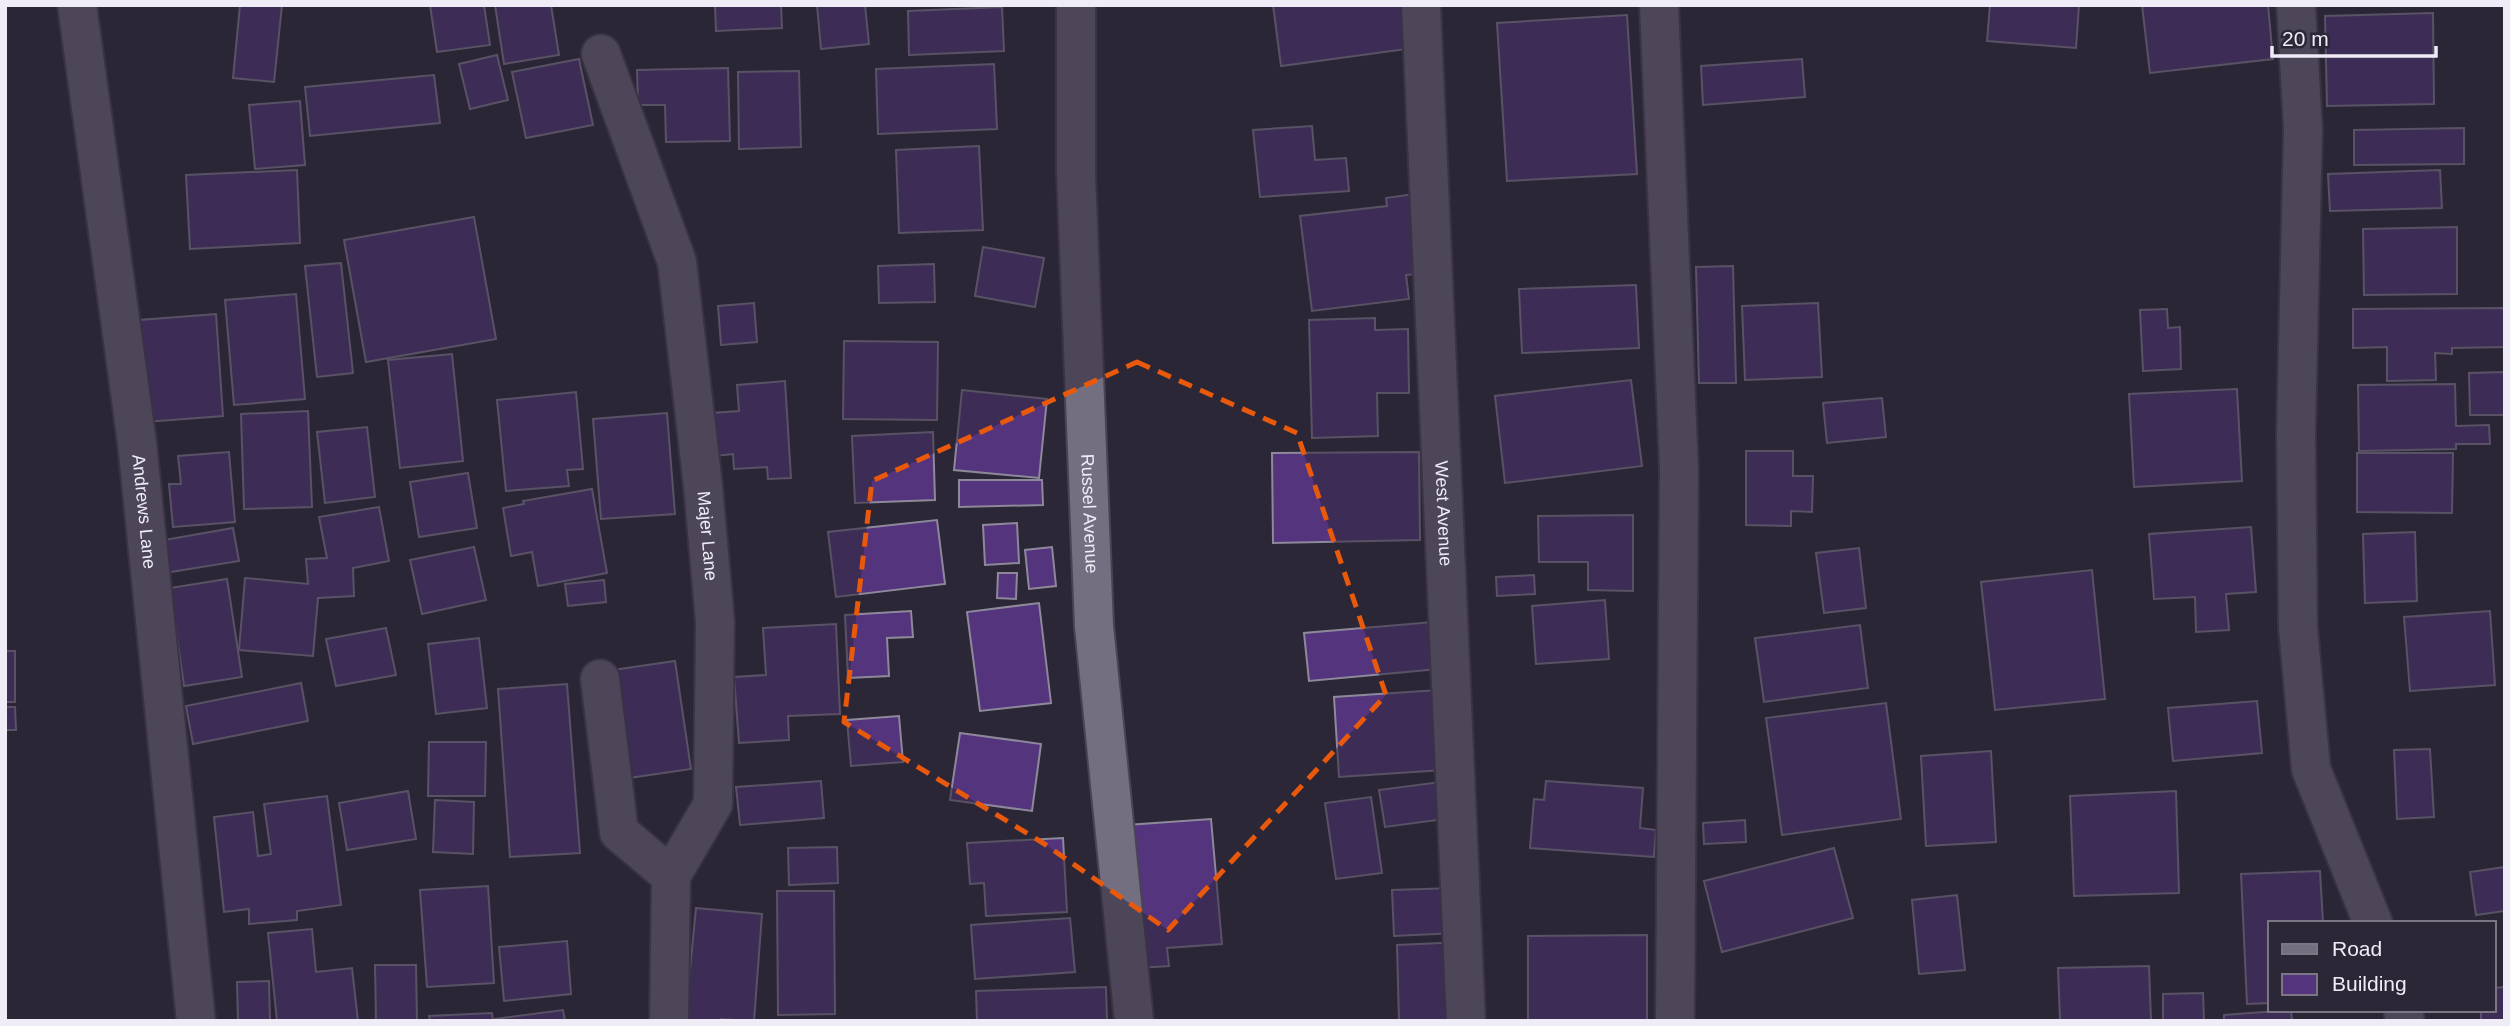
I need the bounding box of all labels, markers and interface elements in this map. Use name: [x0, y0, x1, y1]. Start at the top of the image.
scale bar: [2272, 14, 2436, 58]
text: 20 m: [2282, 27, 2329, 50]
street label: Andrews Lane: [128, 453, 160, 570]
street label: Russel Avenue: [1077, 453, 1102, 574]
street label: West Avenue: [1431, 460, 1456, 567]
street label: Majer Lane: [693, 490, 721, 582]
legend: [2268, 921, 2496, 1012]
text: Road: [2332, 937, 2382, 960]
text: Building: [2332, 972, 2407, 995]

